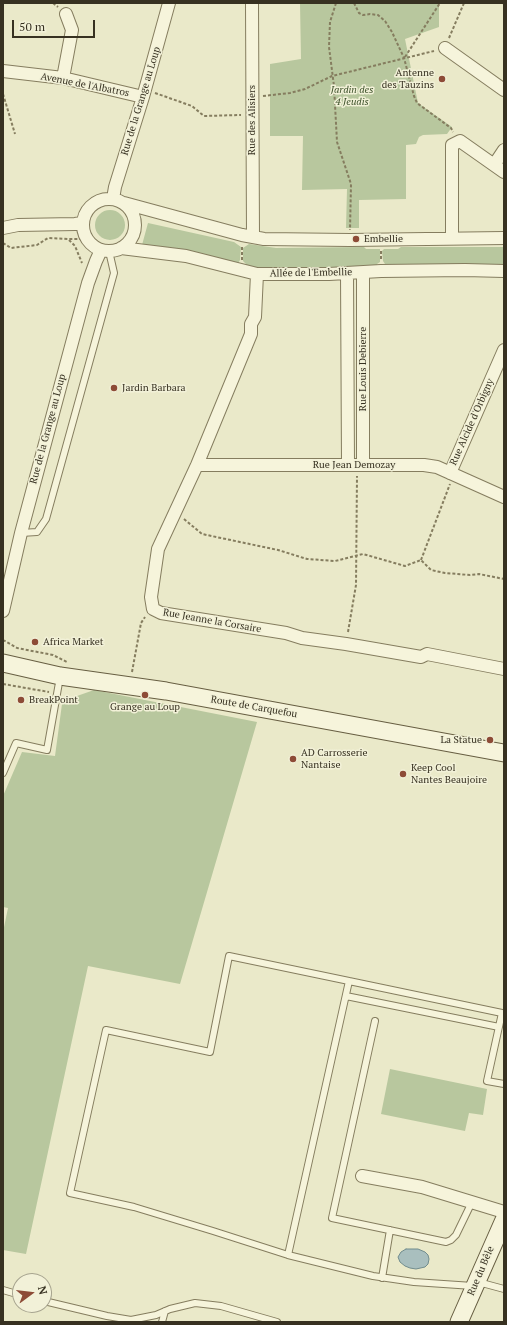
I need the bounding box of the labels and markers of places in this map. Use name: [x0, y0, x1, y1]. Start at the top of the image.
place label: Antenne des Tauzins: [382, 67, 434, 90]
marker: Antenne des Tauzins: [437, 74, 447, 84]
place label: Embellie: [364, 233, 403, 245]
marker: Embellie: [351, 234, 361, 244]
place label: Jardin Barbara: [122, 382, 186, 394]
marker: Jardin Barbara: [109, 383, 119, 393]
place label: Africa Market: [43, 636, 104, 648]
marker: Africa Market: [30, 637, 40, 647]
marker: Grange au Loup: [140, 690, 150, 700]
place label: BreakPoint: [29, 694, 78, 706]
marker: BreakPoint: [16, 695, 26, 705]
place label: Grange au Loup: [110, 701, 180, 713]
place label: La Statue: [440, 734, 482, 746]
marker: La Statue: [485, 735, 495, 745]
place label: AD Carrosserie Nantaise: [301, 747, 368, 770]
marker: AD Carrosserie Nantaise: [288, 754, 298, 764]
place label: Keep Cool Nantes Beaujoire: [411, 762, 487, 786]
marker: Keep Cool Nantes Beaujoire: [398, 769, 408, 779]

